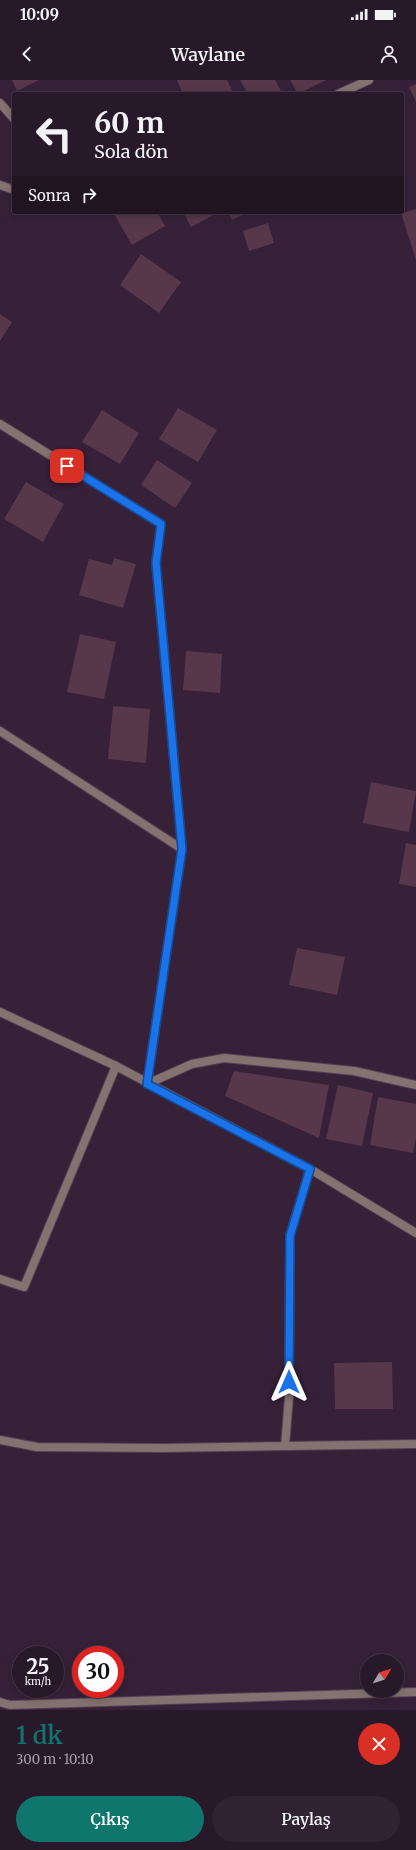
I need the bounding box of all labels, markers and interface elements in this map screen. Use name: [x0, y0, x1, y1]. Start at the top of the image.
text: 10:09: [20, 5, 59, 24]
icon: back: [16, 43, 38, 65]
text: Waylane: [171, 43, 245, 66]
icon: person: [378, 43, 400, 65]
text: 60 m: [94, 105, 164, 141]
icon: left: [28, 108, 80, 160]
text: Sola dön: [94, 140, 168, 163]
icon: right: [78, 184, 100, 206]
text: Sonra: [28, 186, 70, 205]
pin: [50, 449, 84, 483]
icon: arrive: [56, 455, 78, 477]
position arrow: [268, 1361, 310, 1403]
speed limit sign: 30: [72, 1646, 124, 1698]
text: 25: [27, 1654, 49, 1679]
north arrow: [360, 1654, 404, 1698]
map controls: [360, 1654, 404, 1698]
text: km/h: [25, 1675, 51, 1688]
text: 1 dk: [16, 1720, 63, 1751]
button: close: [358, 1723, 400, 1765]
text: 300 m · 10:10: [16, 1751, 94, 1768]
button: Çıkış: [16, 1796, 204, 1842]
button: Paylaş: [212, 1796, 400, 1842]

